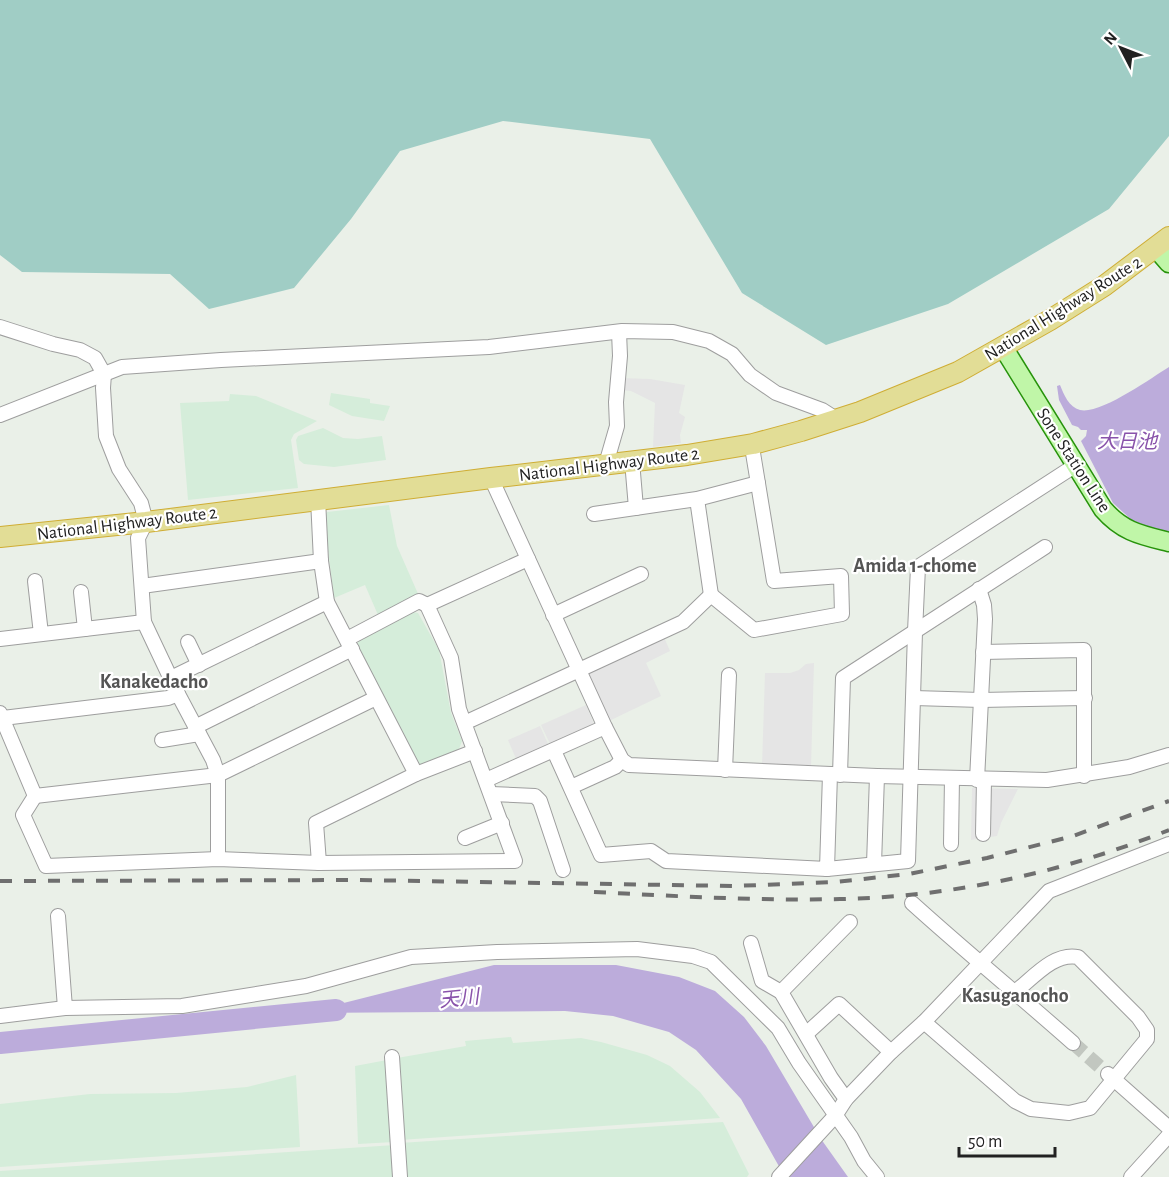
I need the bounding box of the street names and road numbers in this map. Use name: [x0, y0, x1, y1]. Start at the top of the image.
street label: National Highway Route 2: [982, 253, 1145, 365]
street label: Sone Station Line: [1033, 405, 1113, 516]
street label: National Highway Route 2: [518, 445, 700, 485]
street label: National Highway Route 2: [36, 504, 218, 544]

